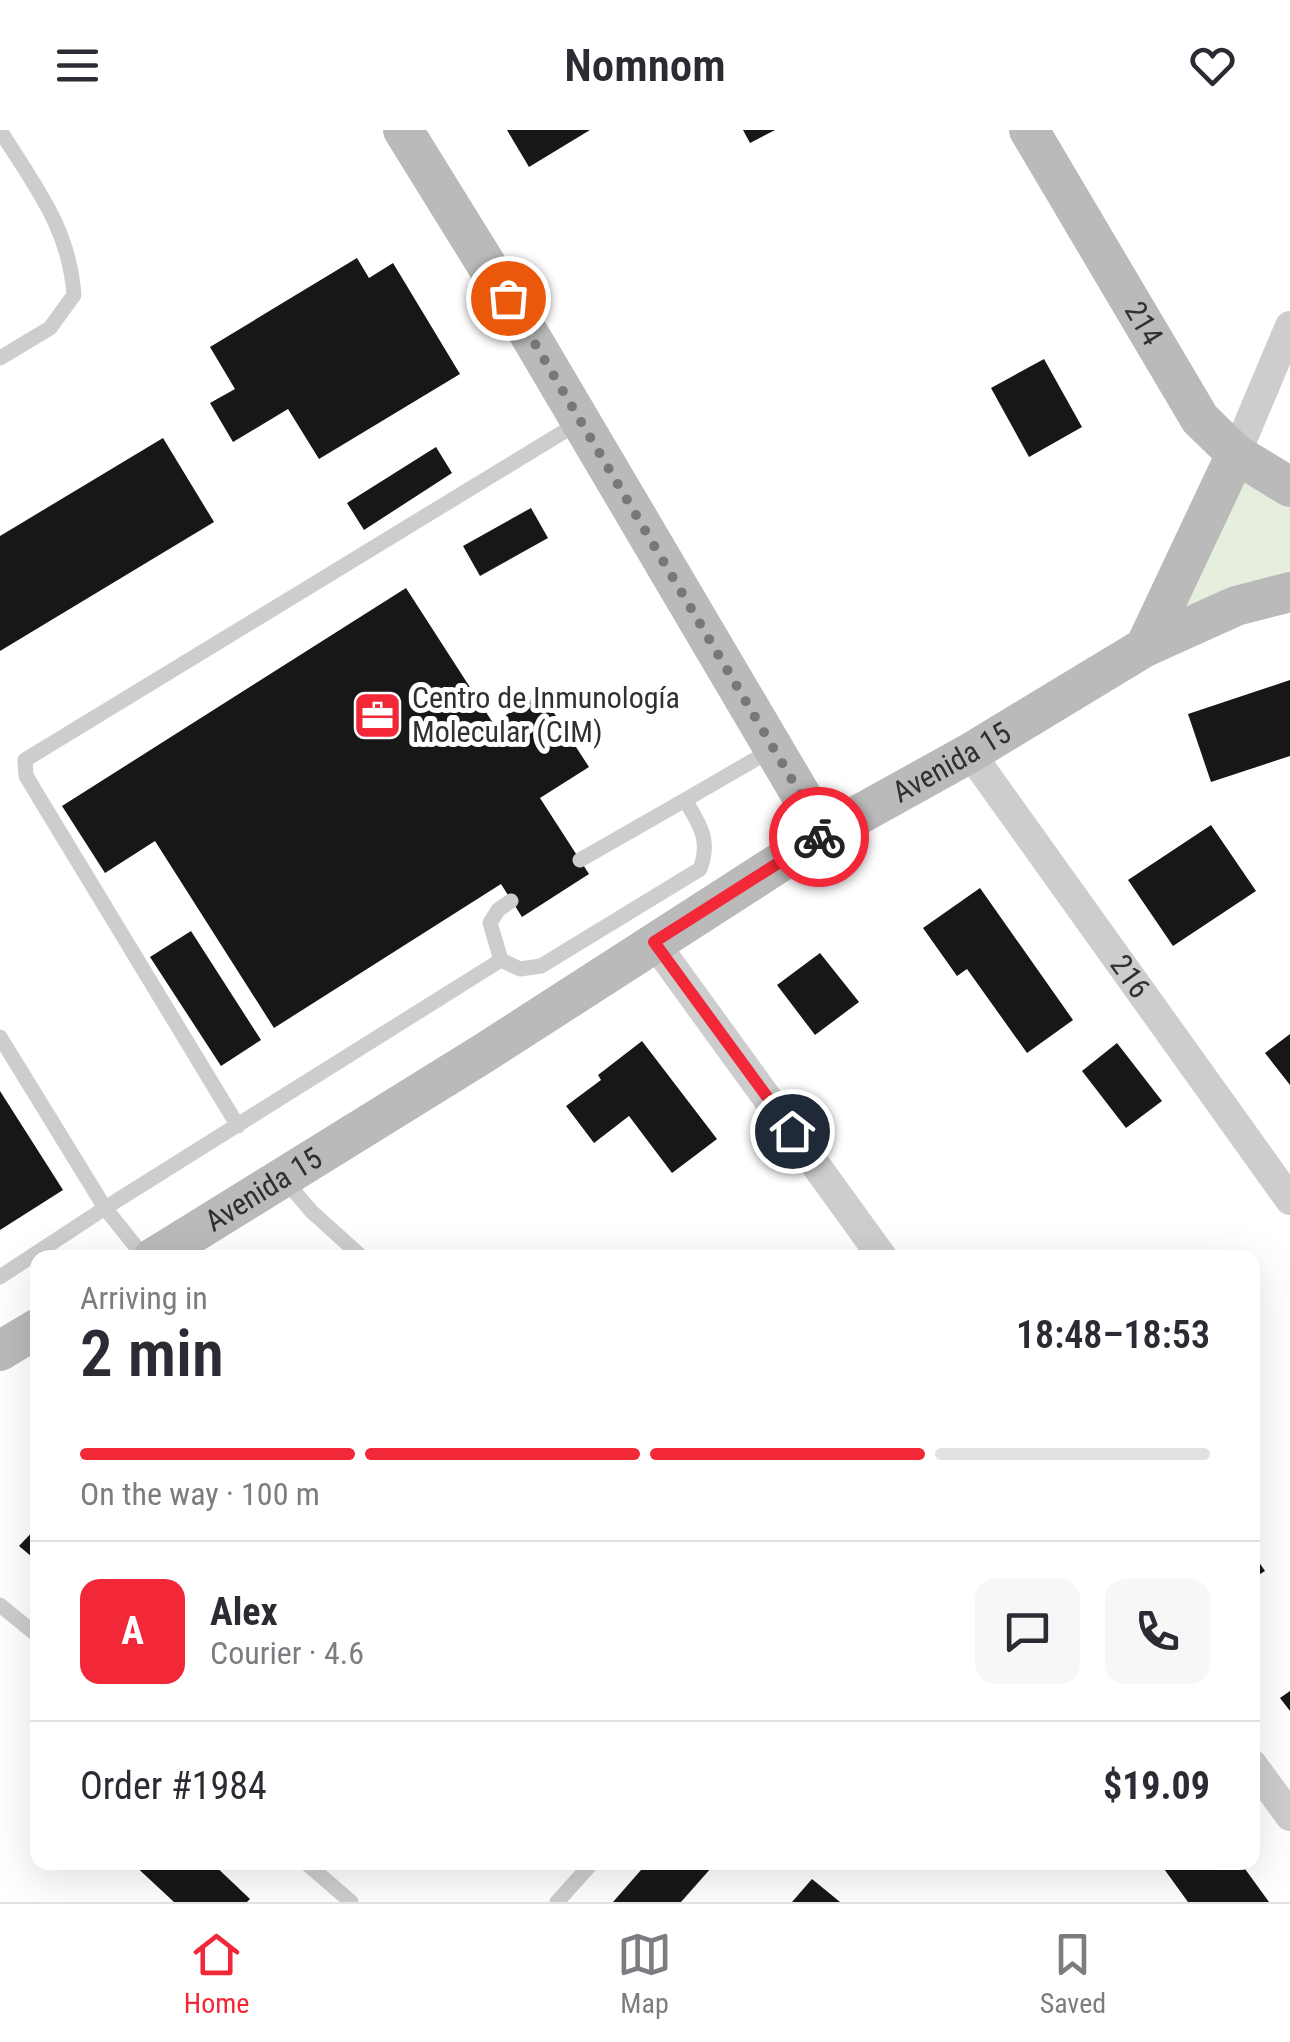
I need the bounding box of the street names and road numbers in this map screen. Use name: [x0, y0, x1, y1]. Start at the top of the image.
street label: 214: [1118, 295, 1170, 351]
street label: Avenida 15: [886, 715, 1017, 810]
street label: 216: [1103, 948, 1158, 1005]
street label: Avenida 15: [199, 1140, 328, 1238]

